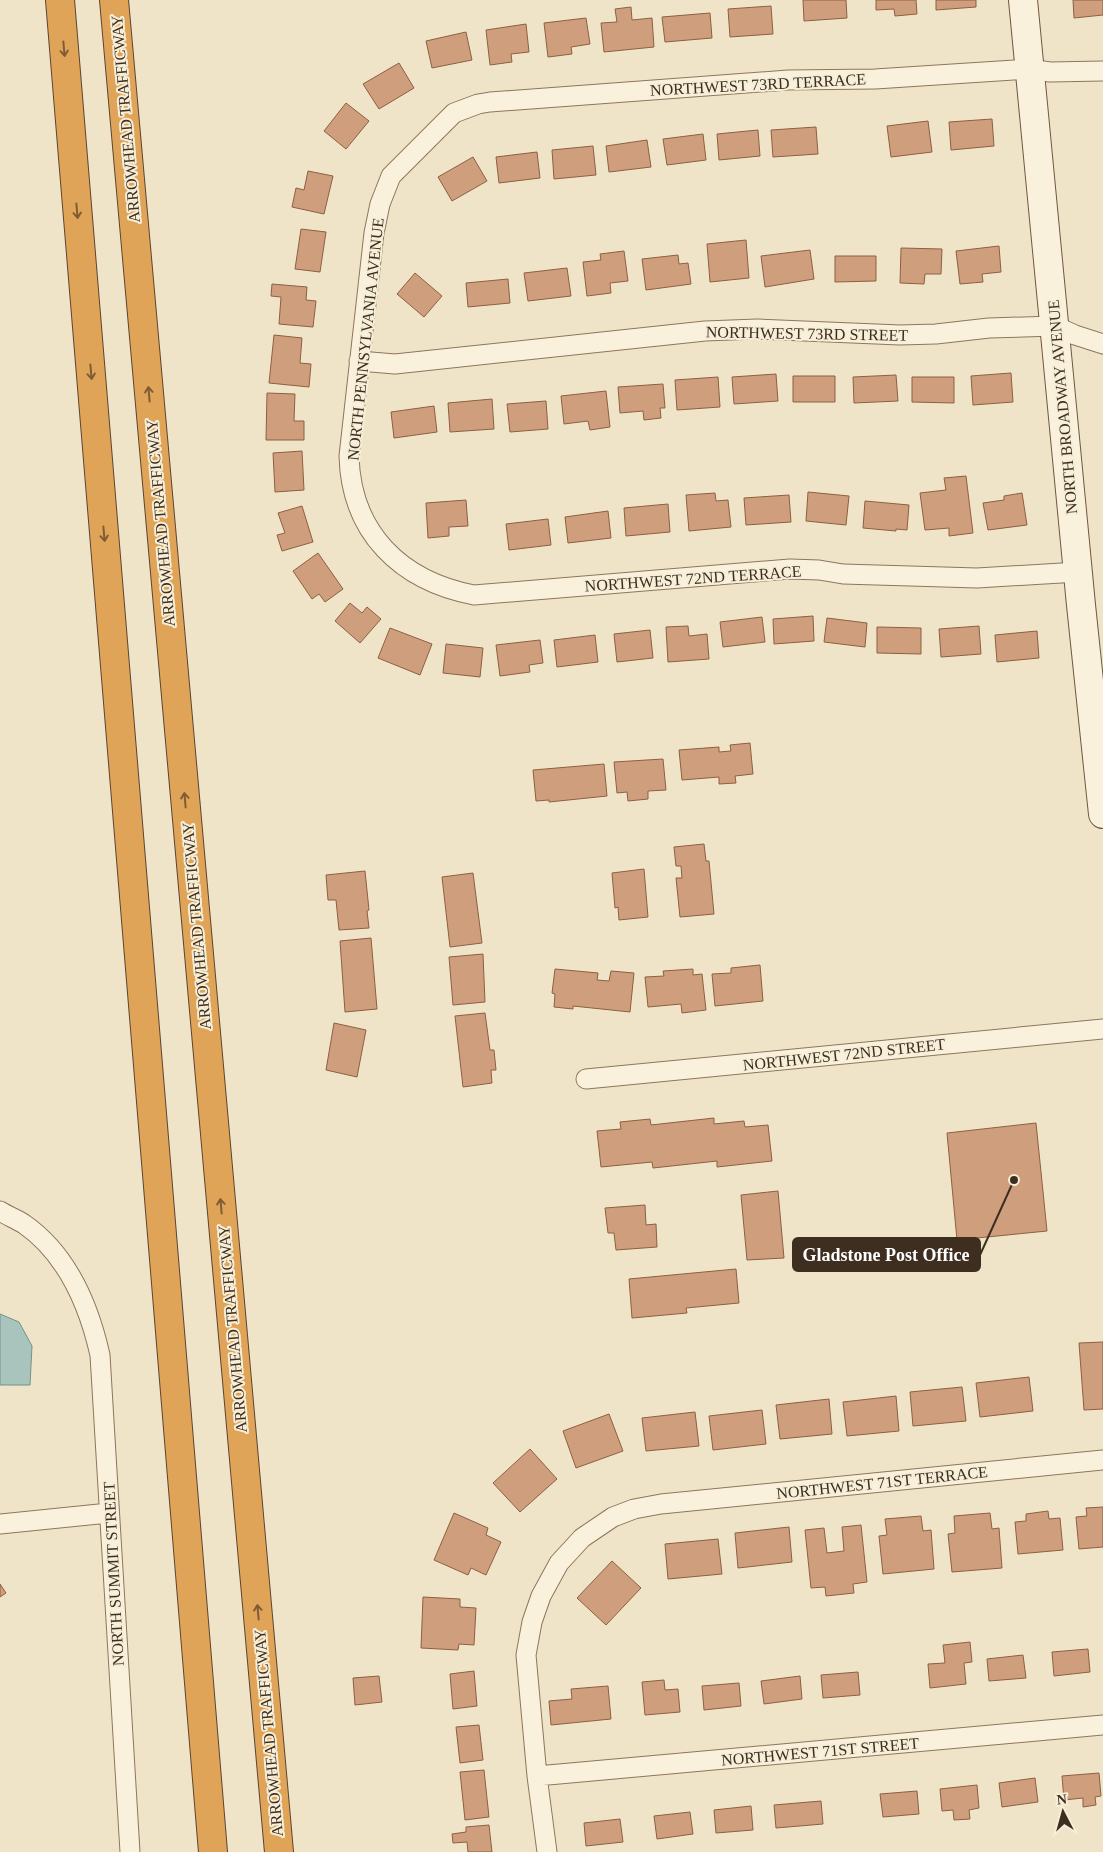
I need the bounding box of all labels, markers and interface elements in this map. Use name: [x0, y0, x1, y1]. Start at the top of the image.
street label: ARROWHEAD TRAFFICWAY: [108, 14, 143, 224]
one-way arrow: [59, 40, 69, 56]
street label: NORTHWEST 73RD TERRACE: [650, 70, 866, 99]
one-way arrow: [73, 202, 82, 218]
street label: NORTH PENNSYLVANIA AVENUE: [344, 217, 387, 461]
street label: NORTH BROADWAY AVENUE: [1045, 299, 1080, 515]
street label: NORTHWEST 73RD STREET: [706, 323, 908, 344]
one-way arrow: [86, 364, 95, 380]
one-way arrow: [144, 386, 154, 402]
street label: ARROWHEAD TRAFFICWAY: [143, 418, 178, 628]
one-way arrow: [99, 526, 109, 542]
street label: NORTHWEST 72ND TERRACE: [584, 562, 802, 595]
one-way arrow: [180, 792, 190, 808]
street label: ARROWHEAD TRAFFICWAY: [179, 821, 214, 1031]
street label: NORTHWEST 72ND STREET: [742, 1035, 946, 1074]
one-way arrow: [217, 1198, 226, 1214]
street label: ARROWHEAD TRAFFICWAY: [215, 1224, 250, 1434]
callout: Gladstone Post Office: [793, 1238, 980, 1271]
text: Gladstone Post Office: [803, 1245, 969, 1265]
street label: NORTHWEST 71ST TERRACE: [776, 1463, 989, 1502]
street label: NORTH SUMMIT STREET: [100, 1481, 127, 1667]
one-way arrow: [253, 1604, 262, 1620]
street label: ARROWHEAD TRAFFICWAY: [251, 1628, 286, 1838]
street label: NORTHWEST 71ST STREET: [720, 1734, 920, 1769]
north arrow: [1038, 1787, 1088, 1837]
text: N: [1056, 1792, 1068, 1808]

